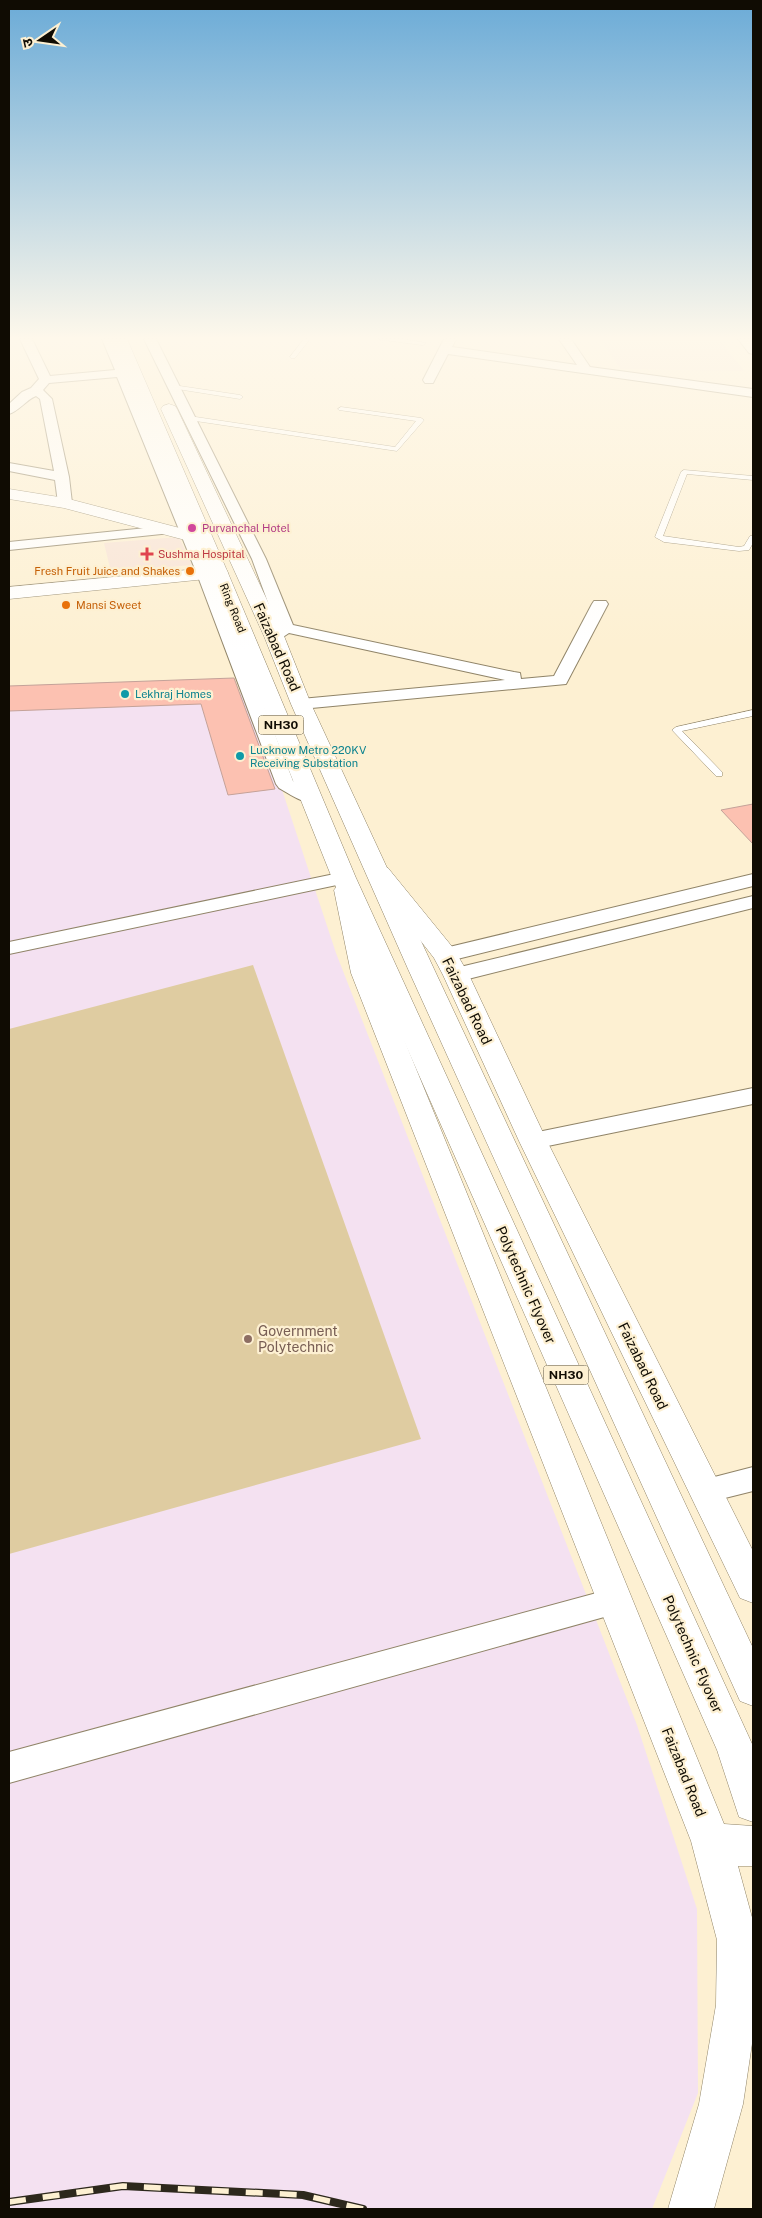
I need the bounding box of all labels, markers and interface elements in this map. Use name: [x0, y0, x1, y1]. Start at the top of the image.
north arrow: [15, 15, 65, 65]
text: उ: [18, 36, 36, 49]
marker: Purvanchal Hotel: [186, 522, 198, 534]
place label: Purvanchal Hotel: [202, 522, 290, 534]
marker: Sushma Hospital: [140, 547, 154, 561]
place label: Sushma Hospital: [158, 548, 245, 560]
place label: Fresh Fruit Juice and Shakes: [34, 565, 180, 577]
marker: Fresh Fruit Juice and Shakes: [184, 565, 196, 577]
street label: Ring Road: [218, 582, 248, 634]
marker: Mansi Sweet: [60, 599, 72, 611]
place label: Mansi Sweet: [76, 599, 141, 611]
street label: Faizabad Road: [250, 600, 304, 694]
marker: Lekhraj Homes: [119, 688, 131, 700]
place label: Lekhraj Homes: [135, 688, 212, 700]
road number: NH30: [258, 716, 304, 734]
place label: Lucknow Metro 220KV Receiving Substation: [250, 744, 367, 769]
marker: Lucknow Metro 220KV Receiving Substation: [234, 750, 246, 762]
street label: Faizabad Road: [439, 955, 495, 1047]
street label: Polytechnic Flyover: [493, 1224, 559, 1346]
street label: Faizabad Road: [615, 1320, 671, 1412]
place label: Government Polytechnic: [258, 1323, 338, 1355]
marker: Government Polytechnic: [242, 1333, 254, 1345]
road number: NH30: [544, 1366, 588, 1384]
street label: Polytechnic Flyover: [660, 1593, 726, 1715]
street label: Faizabad Road: [659, 1725, 709, 1819]

